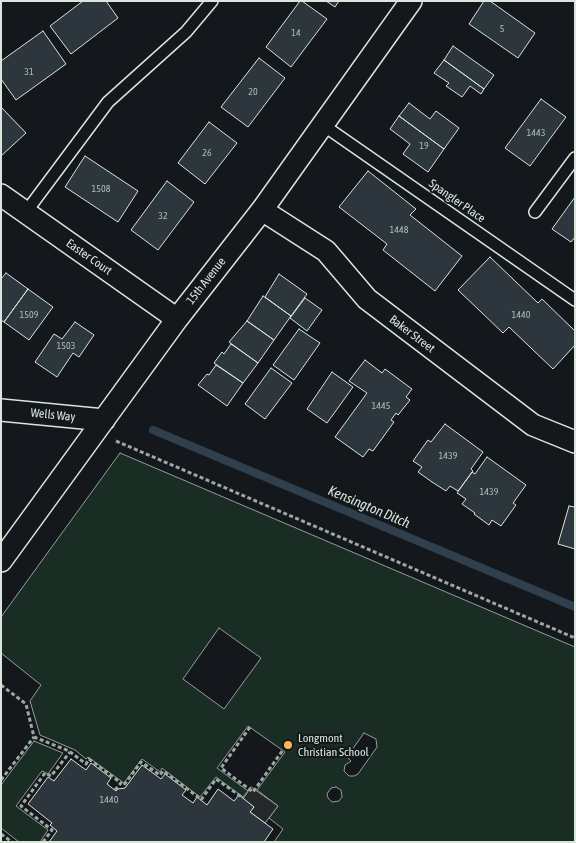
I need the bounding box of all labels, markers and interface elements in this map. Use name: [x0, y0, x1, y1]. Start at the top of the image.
house number: 5: [500, 23, 504, 35]
house number: 14: [291, 27, 301, 39]
house number: 31: [24, 66, 34, 78]
house number: 20: [248, 86, 258, 98]
house number: 1443: [527, 127, 545, 139]
house number: 19: [419, 140, 429, 152]
house number: 26: [202, 147, 212, 159]
street label: Spangler Place: [426, 176, 488, 226]
house number: 1508: [92, 183, 110, 195]
house number: 32: [158, 210, 168, 222]
house number: 1448: [390, 224, 408, 236]
street label: Easter Court: [63, 236, 115, 278]
street label: 15th Avenue: [183, 255, 229, 307]
house number: 1509: [20, 309, 38, 321]
house number: 1440: [512, 309, 530, 321]
street label: Baker Street: [386, 312, 438, 356]
house number: 1503: [57, 340, 75, 352]
house number: 1445: [372, 400, 390, 412]
street label: Wells Way: [30, 405, 76, 425]
house number: 1439: [439, 450, 457, 462]
water label: Kensington Ditch: [326, 482, 412, 532]
house number: 1439: [480, 486, 498, 498]
place label: Longmont Christian School: [298, 731, 369, 759]
marker: Longmont Christian School: [282, 739, 294, 751]
house number: 1440: [100, 794, 118, 806]

